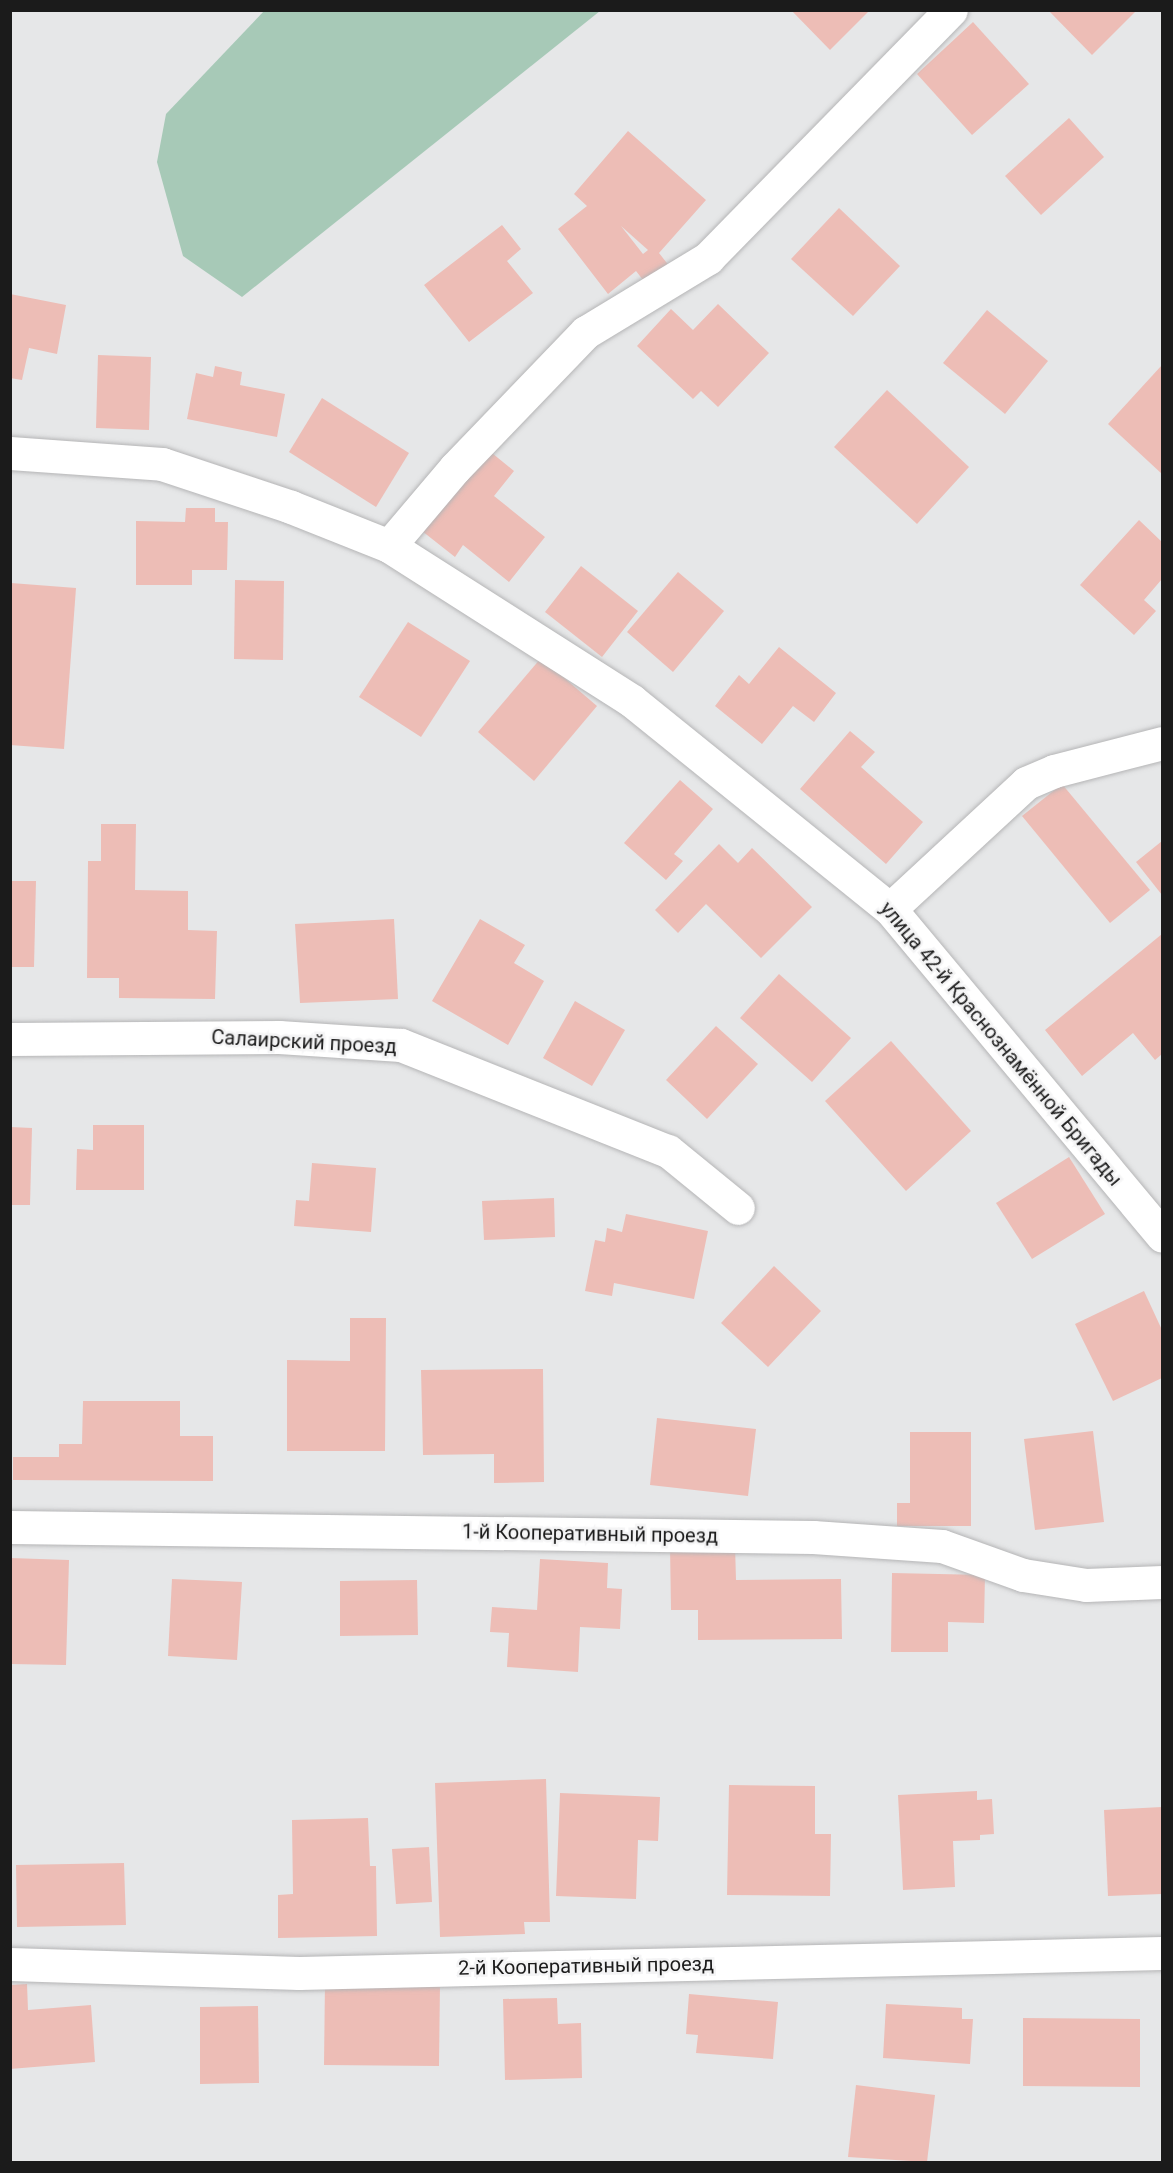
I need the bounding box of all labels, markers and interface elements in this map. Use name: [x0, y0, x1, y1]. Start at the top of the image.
street label: улица 42-й Краснознамённой Бригады: [875, 897, 1127, 1191]
street label: Салаирский проезд: [211, 1025, 397, 1059]
street label: 1-й Кооперативный проезд: [462, 1520, 718, 1548]
street label: 2-й Кооперативный проезд: [458, 1952, 714, 1980]

